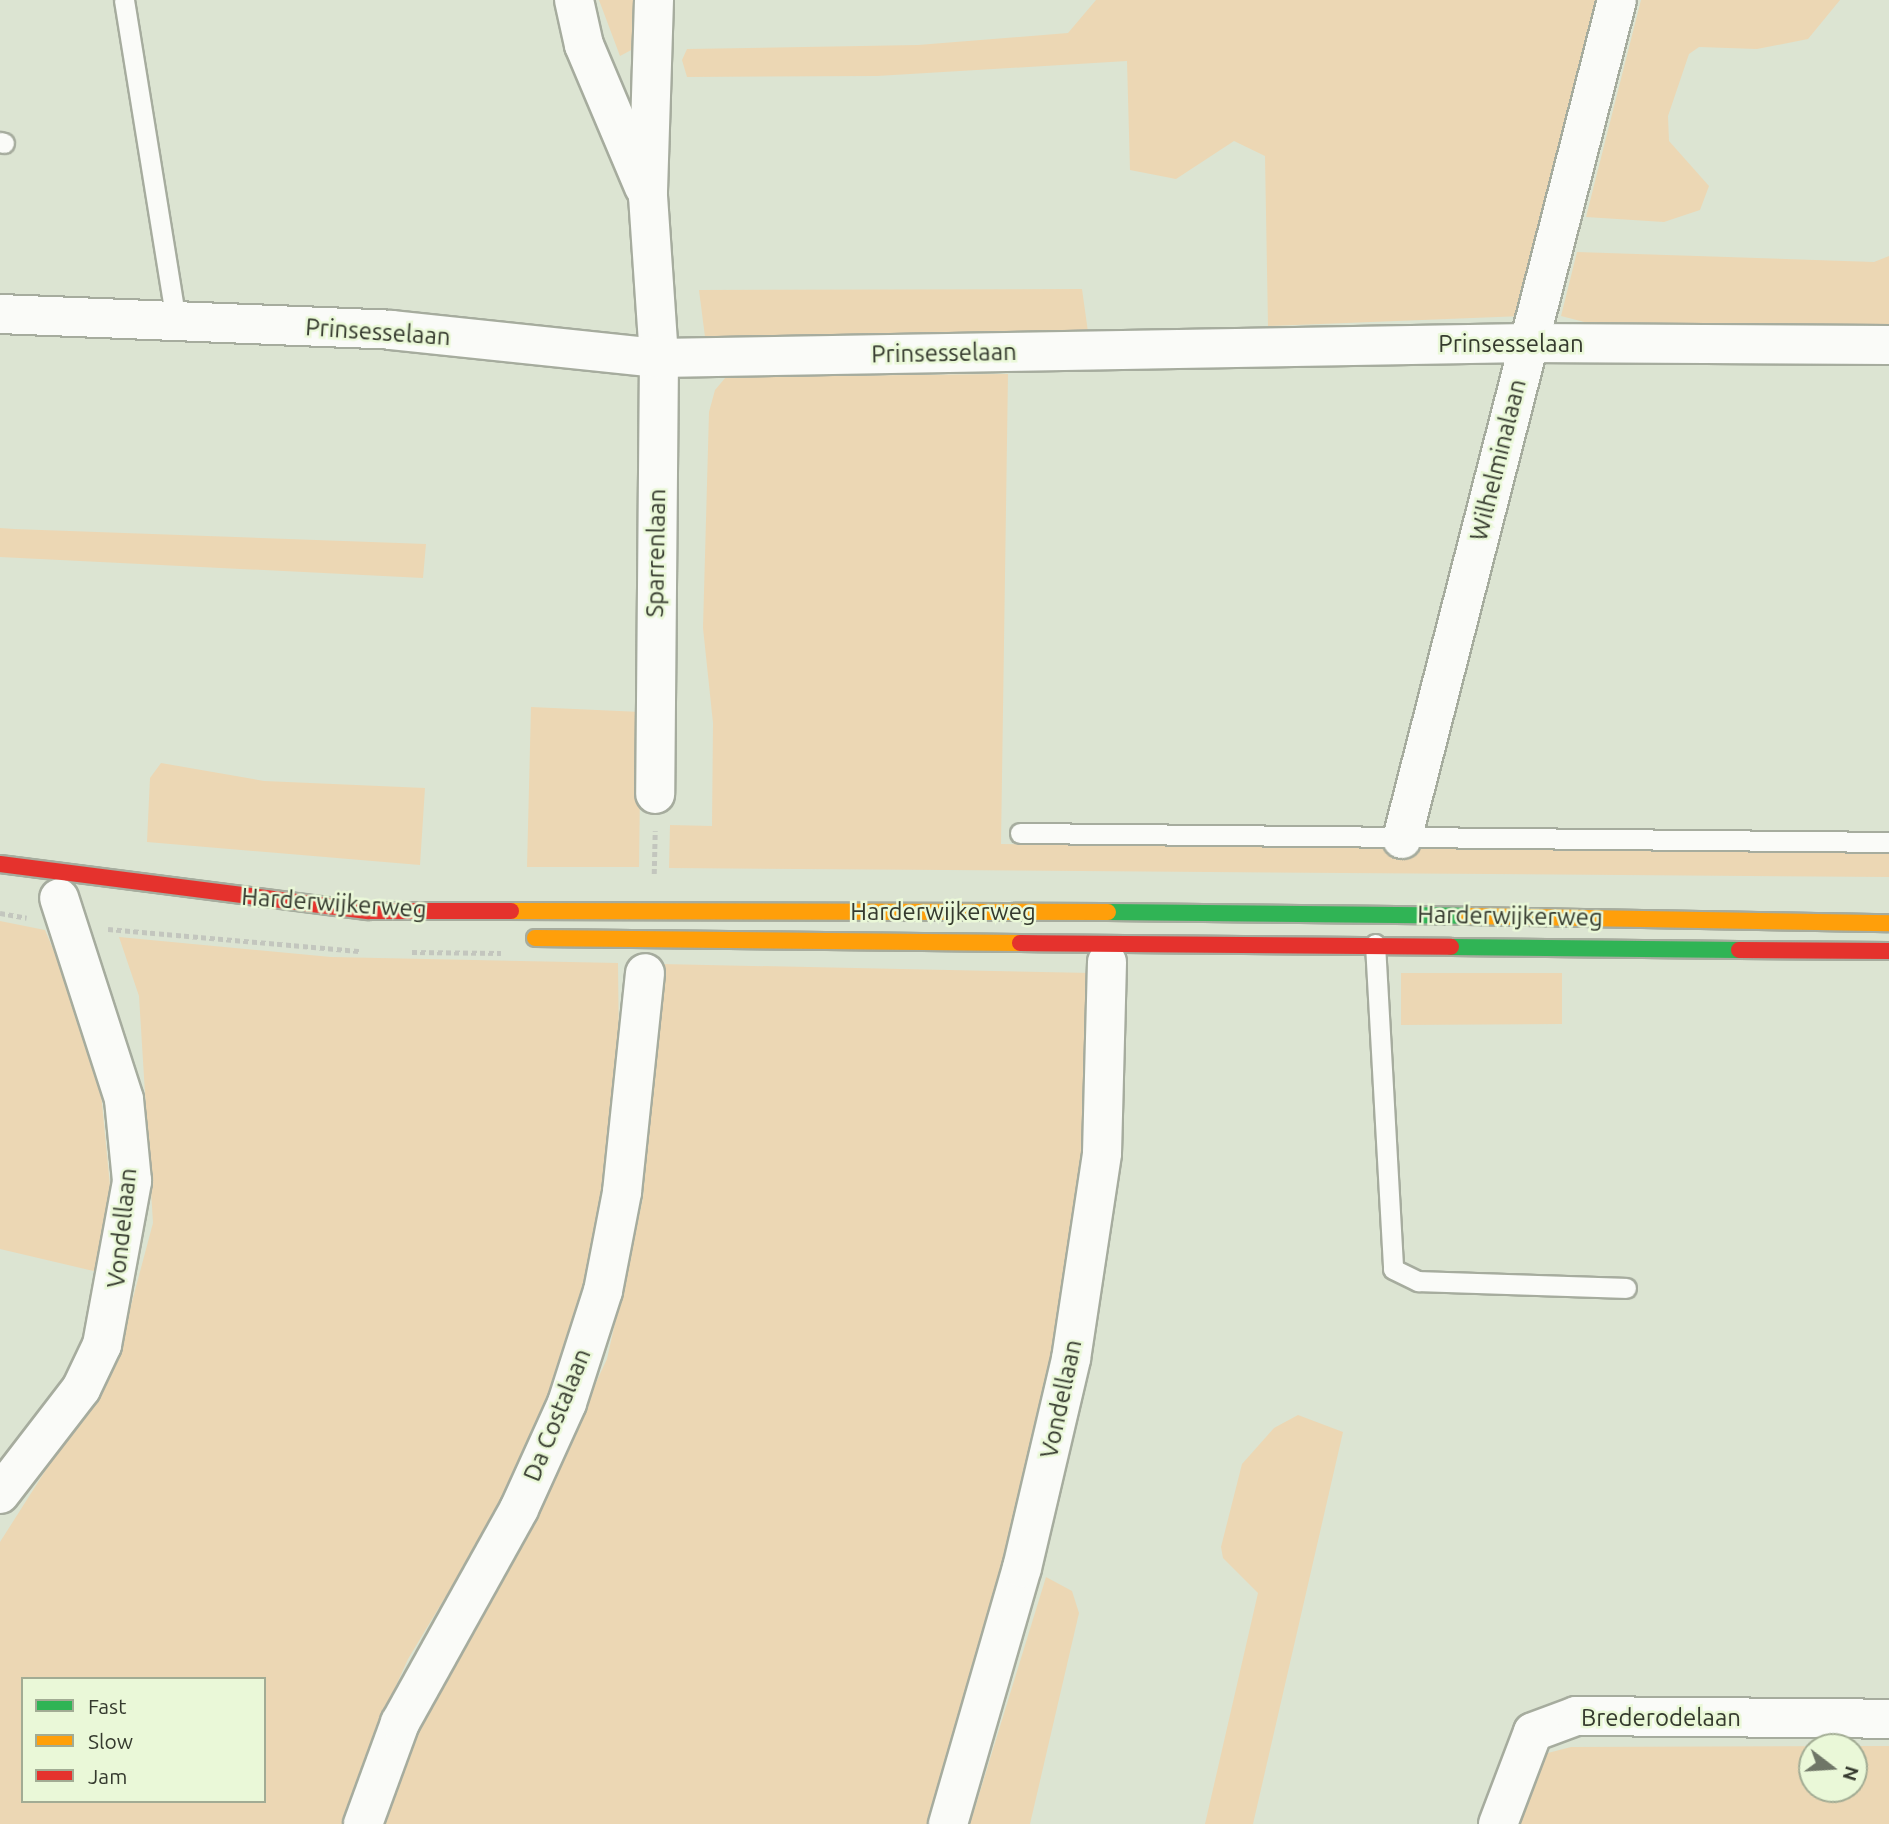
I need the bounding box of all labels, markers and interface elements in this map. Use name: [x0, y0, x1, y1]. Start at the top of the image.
street label: Prinsesselaan: [304, 313, 452, 351]
street label: Prinsesselaan: [1438, 330, 1584, 358]
street label: Prinsesselaan: [871, 337, 1017, 369]
street label: Wilhelminalaan: [1464, 376, 1532, 544]
street label: Sparrenlaan: [640, 488, 672, 618]
street label: Harderwijkerweg: [240, 882, 428, 924]
street label: Harderwijkerweg: [850, 898, 1036, 926]
street label: Harderwijkerweg: [1417, 900, 1603, 932]
street label: Vondellaan: [101, 1167, 143, 1289]
street label: Vondellaan: [1034, 1337, 1088, 1461]
street label: Da Costalaan: [517, 1345, 597, 1485]
legend: [21, 1677, 266, 1803]
text: Fast: [88, 1694, 126, 1718]
street label: Brederodelaan: [1581, 1704, 1741, 1732]
text: Slow: [88, 1729, 133, 1753]
north arrow: [1798, 1733, 1868, 1803]
text: Jam: [88, 1764, 127, 1788]
text: N: [1839, 1764, 1864, 1784]

